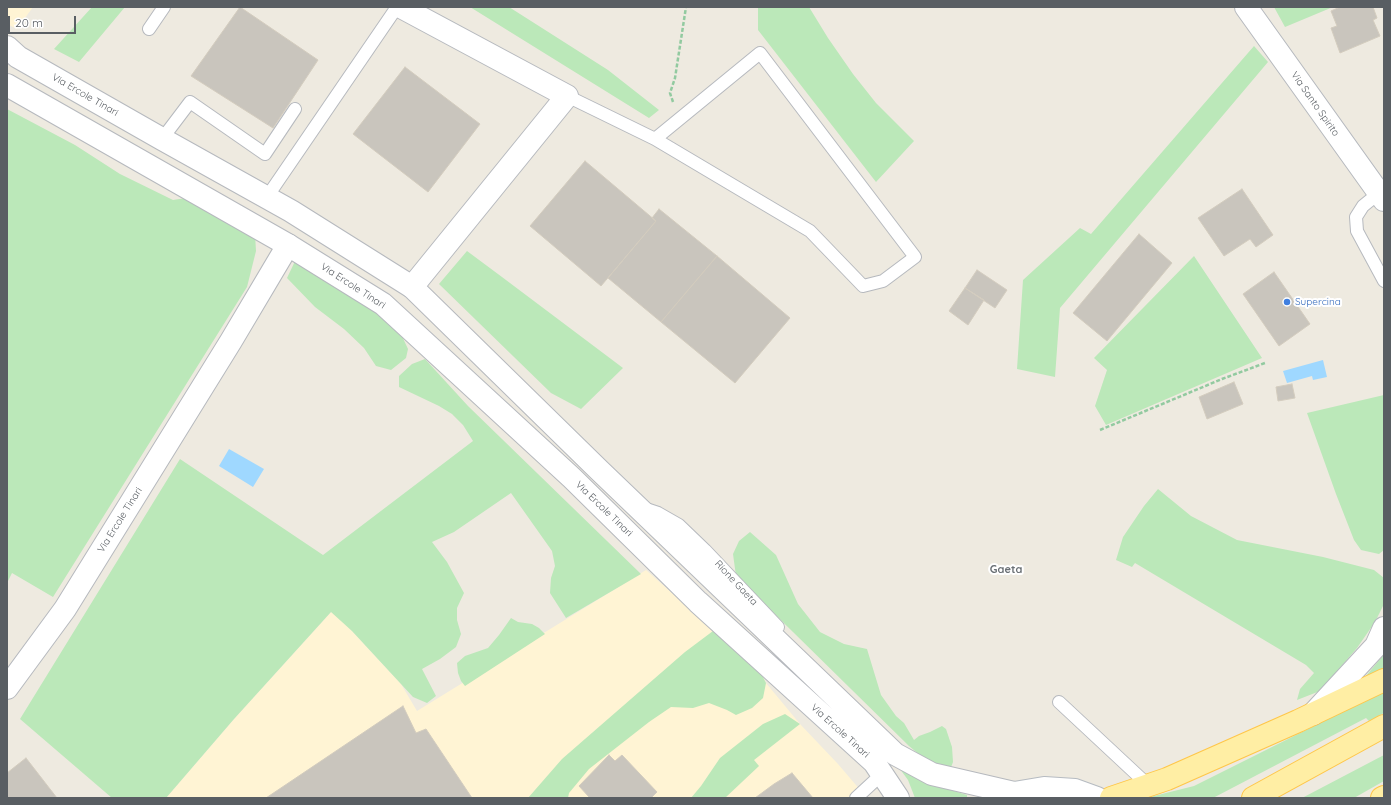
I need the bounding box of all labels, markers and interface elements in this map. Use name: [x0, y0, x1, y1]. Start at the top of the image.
scale bar: [10, 8, 78, 34]
text: 20 m: [15, 15, 43, 30]
street label: Via Santo Spirito: [1288, 69, 1342, 139]
street label: Via Ercole Tinari: [50, 71, 120, 119]
street label: Via Ercole Tinari: [318, 261, 388, 311]
place label: Supercina: [1295, 296, 1341, 308]
marker: Supercina: [1282, 297, 1292, 307]
street label: Via Ercole Tinari: [573, 479, 635, 539]
street label: Via Ercole Tinari: [95, 485, 145, 555]
street label: Rione Gaeta: [712, 558, 760, 608]
district label: Gaeta: [990, 563, 1022, 577]
street label: Via Ercole Tinari: [808, 702, 872, 760]

